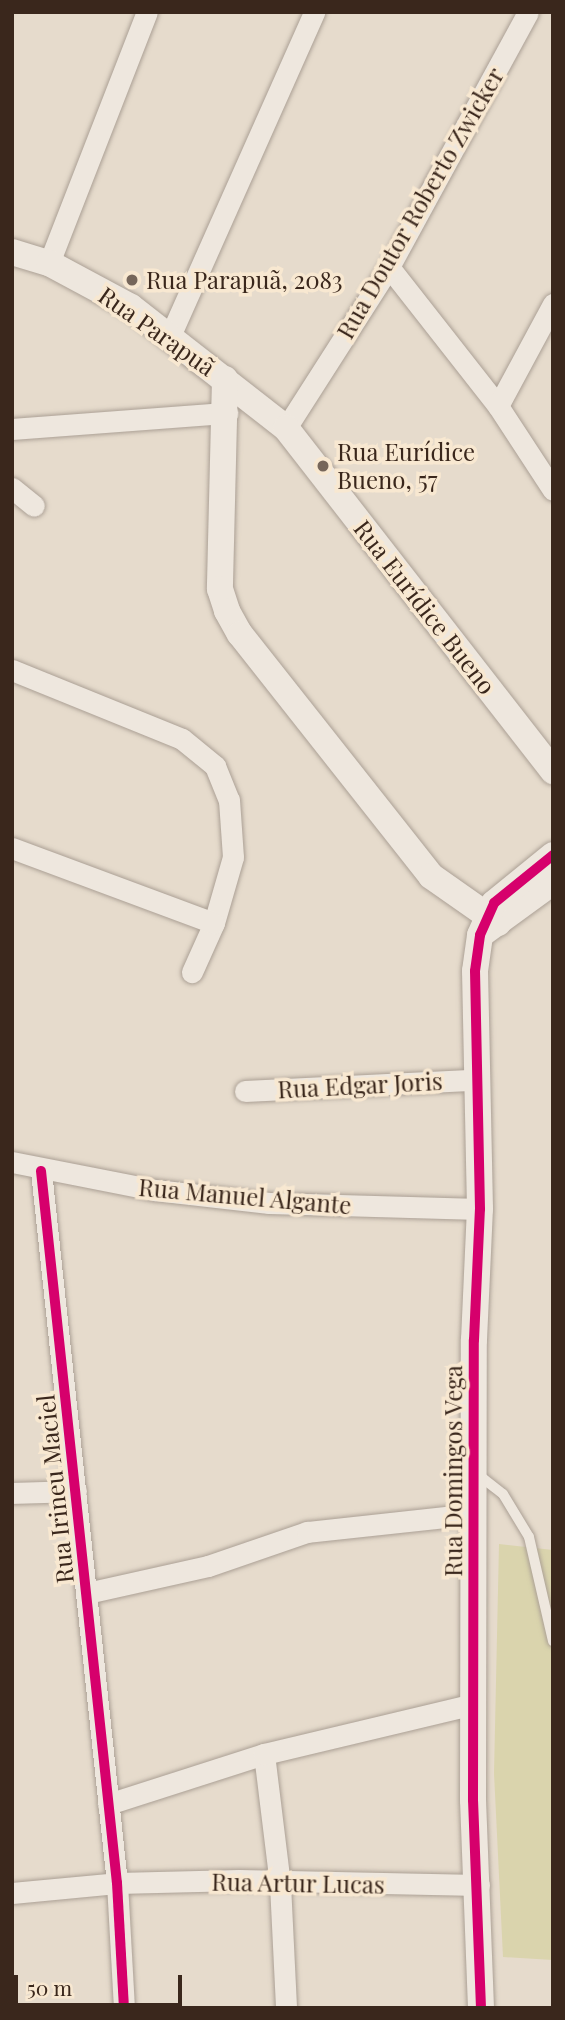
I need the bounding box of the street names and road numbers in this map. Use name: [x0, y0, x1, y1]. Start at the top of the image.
street label: Rua Doutor Roberto Zwicker: [330, 62, 510, 344]
street label: Rua Parapuã: [93, 280, 221, 382]
street label: Rua Eurídice Bueno: [348, 514, 502, 700]
street label: Rua Edgar Joris: [276, 1066, 444, 1104]
street label: Rua Manuel Algante: [137, 1172, 353, 1220]
street label: Rua Domingos Vega: [439, 1365, 467, 1577]
street label: Rua Irineu Maciel: [31, 1393, 79, 1585]
street label: Rua Artur Lucas: [210, 1867, 386, 1899]

